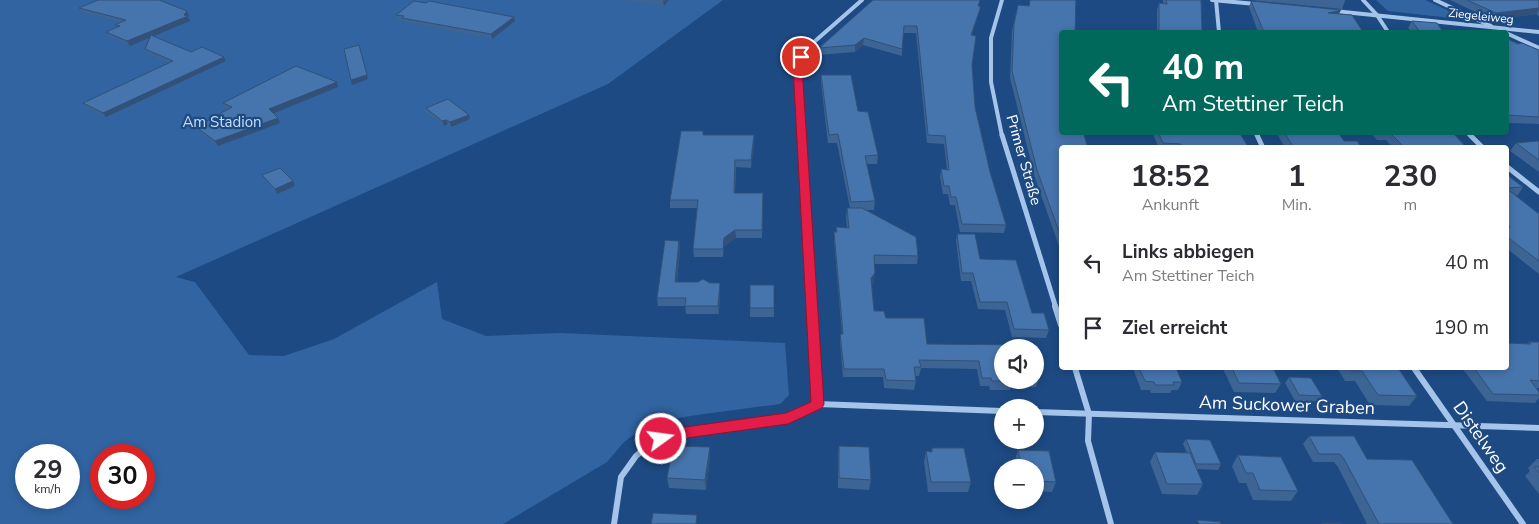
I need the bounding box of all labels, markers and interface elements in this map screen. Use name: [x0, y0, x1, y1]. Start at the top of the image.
street label: Ziegeleiweg: [1447, 5, 1515, 27]
pin: [780, 36, 822, 78]
icon: arrive: [787, 43, 815, 71]
text: 40 m: [1162, 44, 1244, 91]
icon: left: [1079, 50, 1144, 115]
text: Am Stettiner Teich: [1162, 89, 1344, 119]
park label: Am Stadion: [182, 112, 262, 132]
street label: Primer Straße: [1002, 112, 1046, 208]
text: 18:52: [1131, 156, 1210, 197]
text: 1: [1288, 156, 1306, 197]
text: 230: [1383, 156, 1437, 197]
text: Ankunft: [1142, 194, 1199, 216]
text: Min.: [1282, 194, 1312, 216]
text: m: [1404, 194, 1417, 216]
text: Links abbiegen: [1122, 239, 1254, 265]
icon: left: [1079, 249, 1107, 277]
text: 40 m: [1445, 250, 1489, 276]
text: Am Stettiner Teich: [1122, 265, 1255, 287]
icon: arrive: [1079, 314, 1107, 342]
text: Ziel erreicht: [1122, 315, 1227, 341]
text: 190 m: [1434, 315, 1489, 341]
map controls: [994, 339, 1044, 509]
button: sound: [994, 339, 1044, 389]
street label: Am Suckower Graben: [1199, 390, 1375, 420]
street label: Distelweg: [1448, 396, 1514, 478]
button: +: [994, 399, 1044, 449]
position arrow: [634, 412, 686, 464]
speed limit sign: 30: [90, 444, 155, 509]
text: 29: [32, 453, 63, 487]
button: −: [994, 459, 1044, 509]
text: km/h: [34, 481, 61, 497]

